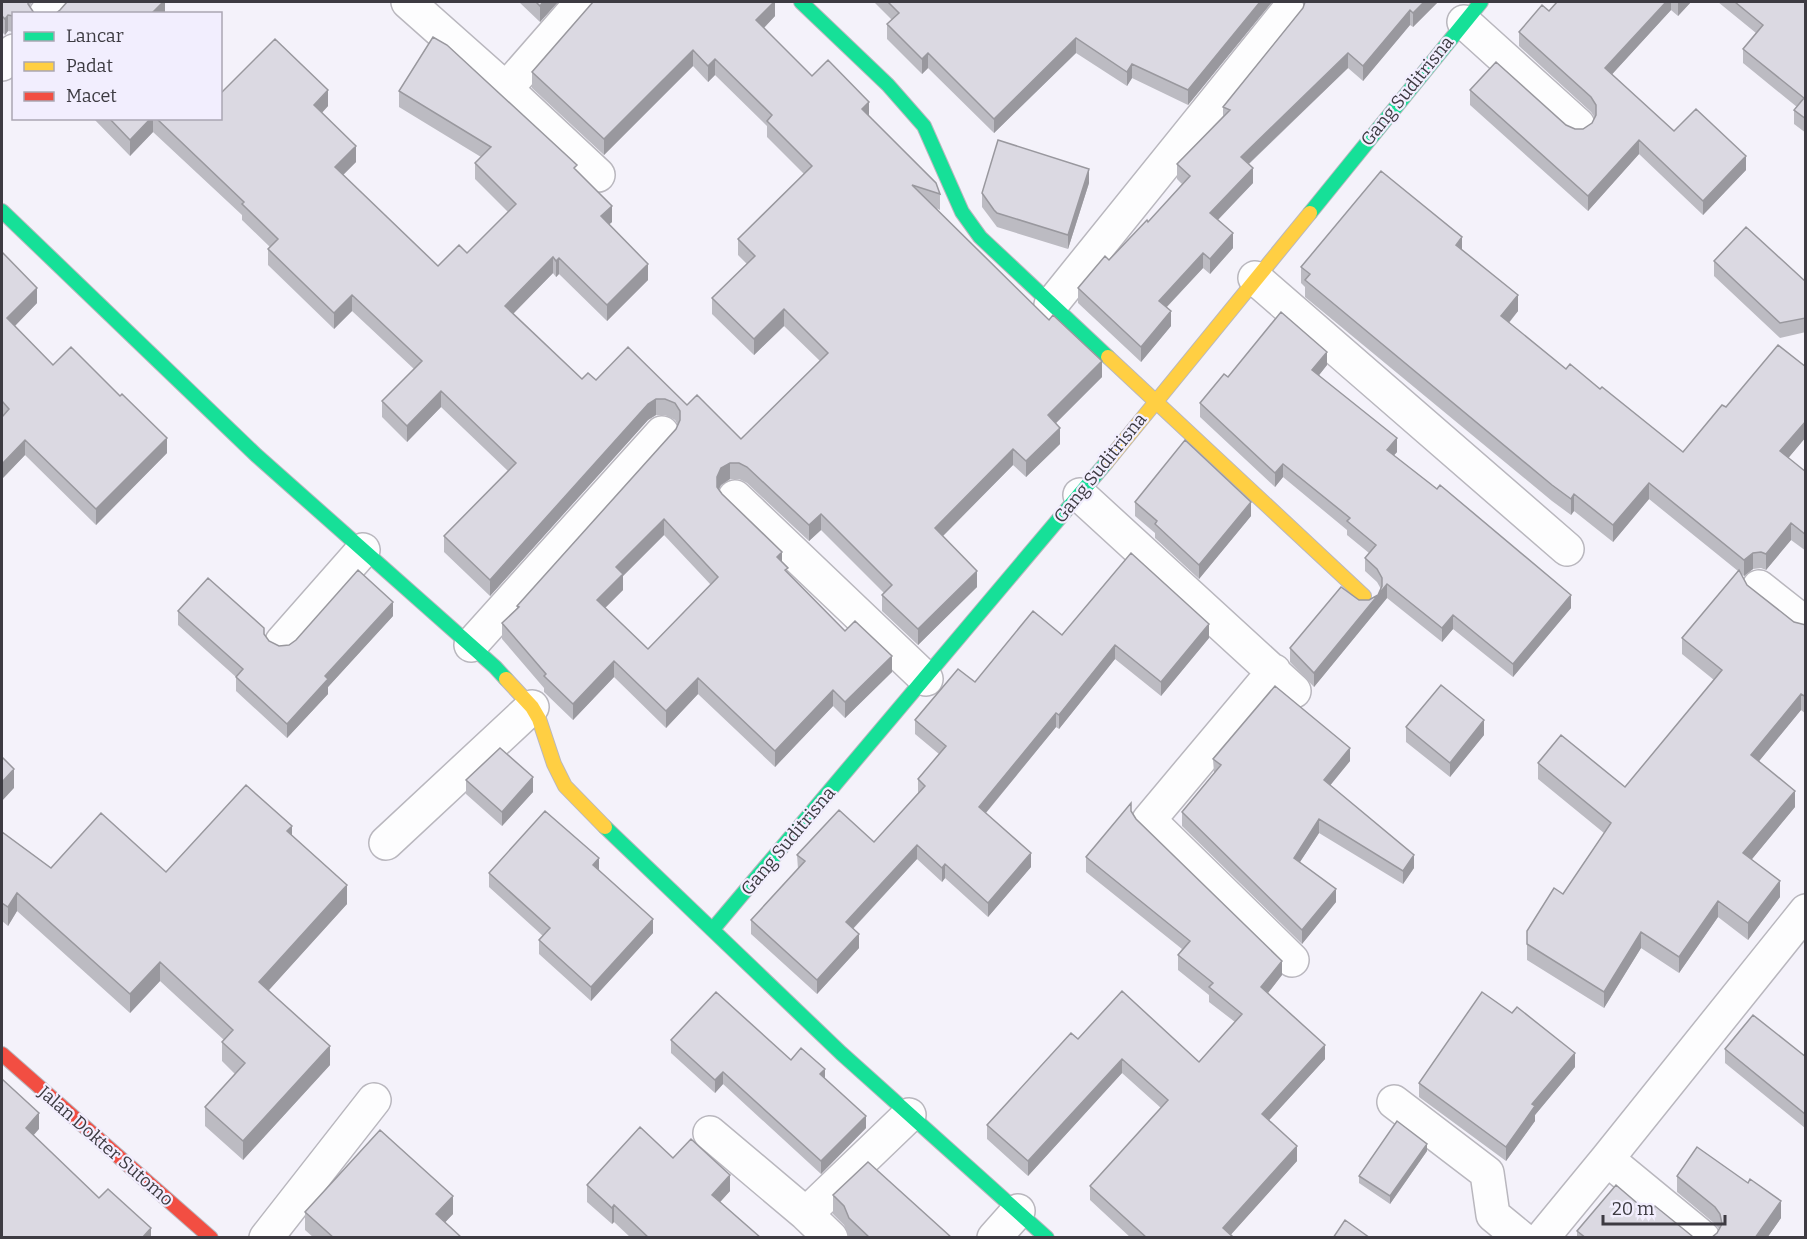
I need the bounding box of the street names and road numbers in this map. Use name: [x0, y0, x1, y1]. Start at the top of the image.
street label: Gang Suditrisna: [1356, 31, 1458, 150]
street label: Gang Suditrisna: [1049, 408, 1151, 527]
street label: Gang Suditrisna: [736, 782, 840, 900]
street label: Jalan Dokter Sutomo: [33, 1081, 178, 1211]

